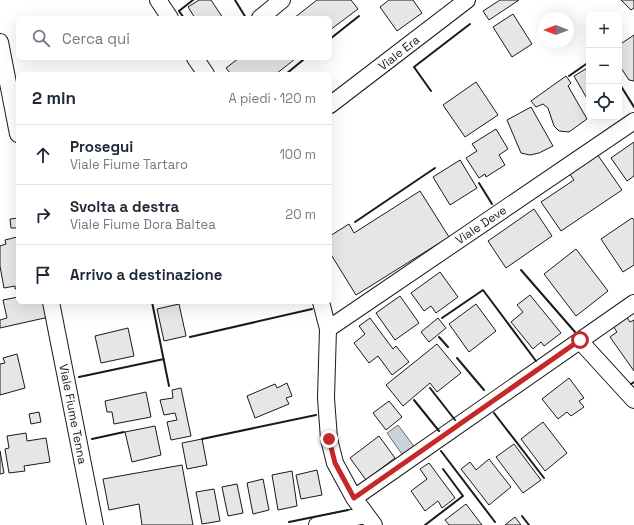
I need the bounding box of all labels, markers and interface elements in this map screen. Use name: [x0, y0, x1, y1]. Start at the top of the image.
north arrow: [538, 12, 574, 48]
map controls: [586, 12, 622, 120]
button: +: [586, 12, 622, 48]
search box: [16, 16, 332, 60]
icon: search: [30, 27, 52, 49]
text: Cerca qui: [62, 29, 130, 48]
street label: Viale Era: [375, 32, 423, 74]
button: −: [586, 48, 622, 84]
button: locate: [586, 84, 622, 120]
text: 2 min: [32, 87, 76, 109]
text: A piedi · 120 m: [229, 90, 316, 107]
text: Prosegui: [70, 137, 133, 156]
icon: ahead: [32, 144, 54, 166]
text: 100 m: [279, 146, 316, 163]
text: Viale Fiume Tartaro: [70, 156, 188, 173]
text: Svolta a destra: [70, 197, 179, 216]
street label: Viale Deve: [452, 202, 510, 248]
icon: right: [32, 204, 54, 226]
text: 20 m: [285, 206, 316, 223]
text: Viale Fiume Dora Baltea: [70, 216, 216, 233]
icon: arrive: [32, 264, 54, 286]
text: Arrivo a destinazione: [70, 265, 222, 284]
route start: [571, 331, 589, 349]
street label: Viale Fiume Tenna: [55, 362, 91, 466]
route end: [320, 430, 338, 448]

